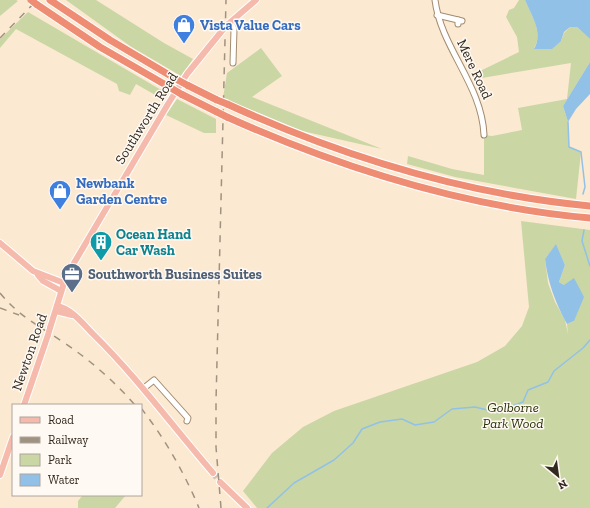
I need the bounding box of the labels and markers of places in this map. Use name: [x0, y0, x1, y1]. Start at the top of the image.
shop icon: Vista Value Cars: [171, 12, 197, 45]
place label: Vista Value Cars: [200, 17, 301, 34]
place label: Newbank Garden Centre: [76, 175, 167, 208]
shop icon: Newbank Garden Centre: [47, 178, 73, 211]
place label: Ocean Hand Car Wash: [116, 226, 191, 259]
building icon: Ocean Hand Car Wash: [88, 229, 114, 262]
office icon: Southworth Business Suites: [59, 261, 85, 294]
place label: Southworth Business Suites: [88, 266, 263, 283]

